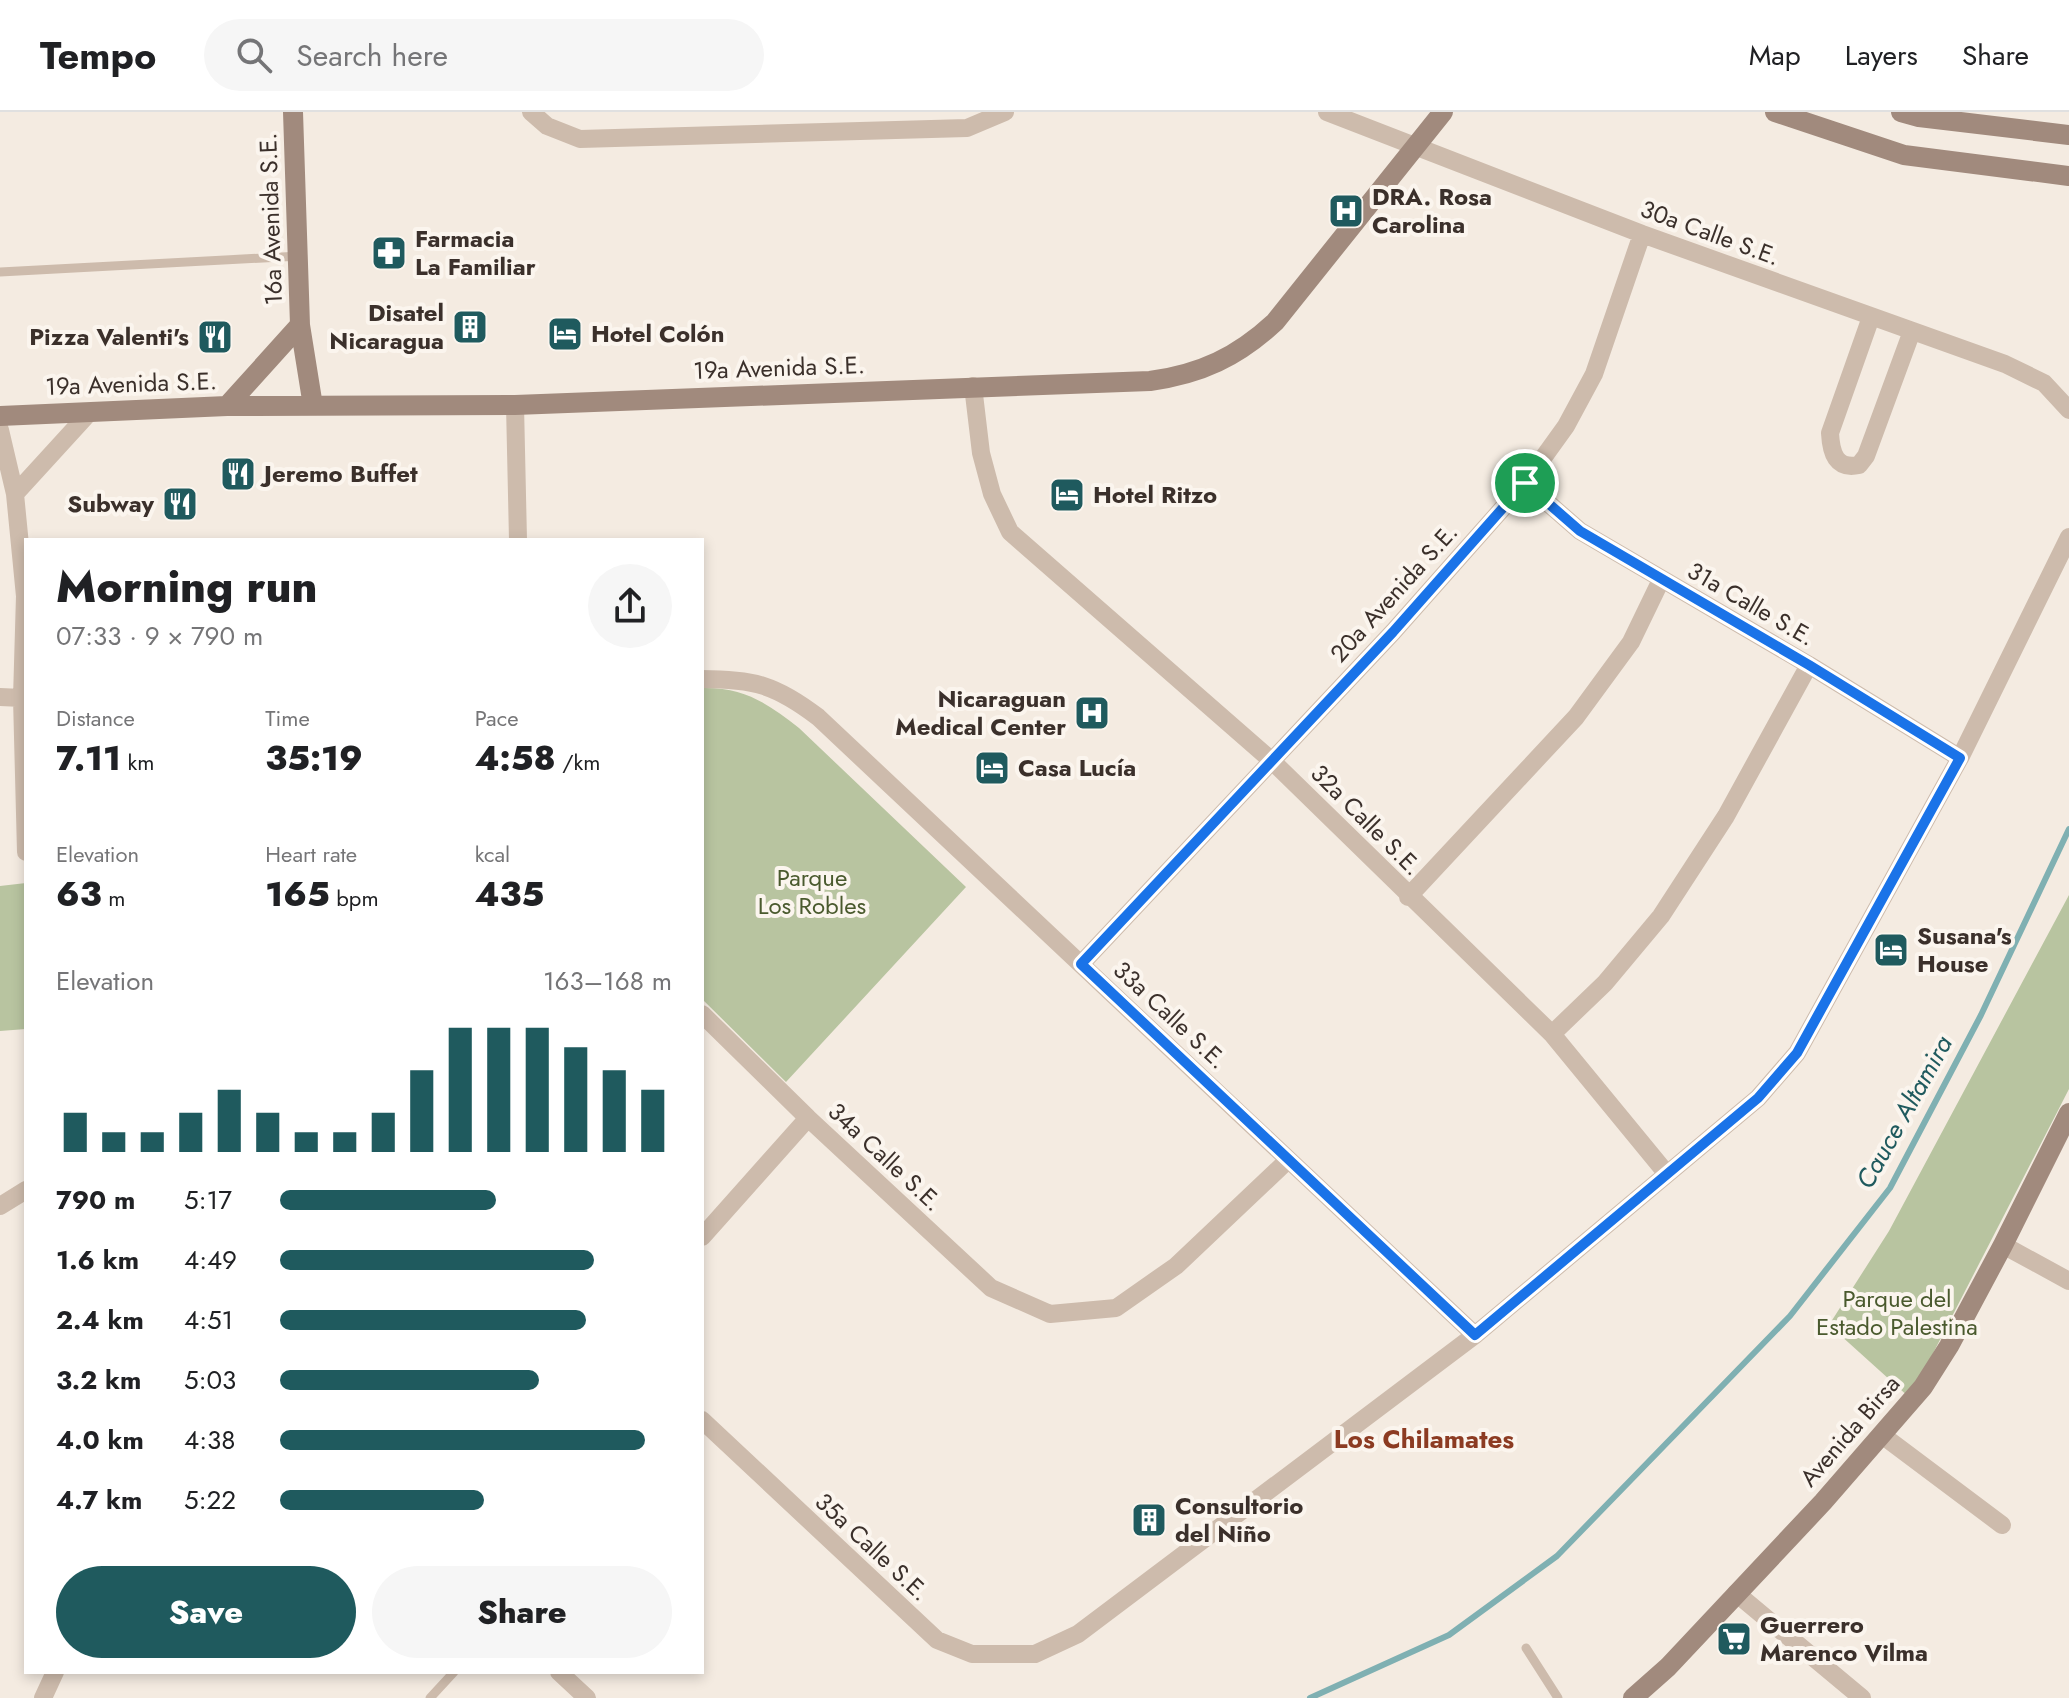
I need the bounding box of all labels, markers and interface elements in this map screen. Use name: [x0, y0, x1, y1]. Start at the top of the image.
search box: [204, 19, 764, 91]
text: Tempo: [40, 28, 156, 83]
icon: search: [232, 33, 276, 77]
text: Search here: [296, 34, 448, 77]
text: Map: [1749, 35, 1801, 76]
text: Layers: [1845, 35, 1918, 76]
text: Share: [1962, 35, 2029, 76]
street label: 16a Avenida S.E.: [250, 132, 291, 306]
place label: DRA. Rosa Carolina: [1372, 179, 1492, 242]
street label: 30a Calle S.E.: [1636, 191, 1785, 274]
hospital icon: DRA. Rosa Carolina: [1327, 192, 1365, 230]
place label: Farmacia La Familiar: [415, 221, 536, 284]
pharmacy icon: Farmacia La Familiar: [370, 234, 408, 272]
place label: Disatel Nicaragua: [329, 295, 444, 358]
building icon: Disatel Nicaragua: [451, 308, 489, 346]
hotel icon: Hotel Colón: [546, 315, 584, 353]
place label: Hotel Colón: [591, 316, 725, 351]
restaurant icon: Pizza Valenti's: [196, 318, 234, 356]
place label: Pizza Valenti's: [29, 319, 189, 354]
street label: 19a Avenida S.E.: [692, 347, 865, 388]
street label: 19a Avenida S.E.: [44, 363, 217, 404]
pin: [1491, 449, 1559, 517]
restaurant icon: Jeremo Buffet: [219, 455, 257, 493]
place label: Jeremo Buffet: [260, 456, 418, 491]
icon: arrive: [1503, 461, 1547, 505]
hotel icon: Hotel Ritzo: [1048, 476, 1086, 514]
place label: Hotel Ritzo: [1093, 477, 1217, 512]
restaurant icon: Subway: [161, 485, 199, 523]
place label: Subway: [67, 486, 154, 521]
street label: 20a Avenida S.E.: [1322, 516, 1466, 670]
street label: 31a Calle S.E.: [1681, 553, 1821, 654]
text: Morning run: [56, 555, 318, 619]
button: share: [588, 564, 672, 648]
text: 07:33 · 9 × 790 m: [56, 617, 263, 655]
place label: Nicaraguan Medical Center: [895, 681, 1066, 744]
hospital icon: Nicaraguan Medical Center: [1073, 694, 1111, 732]
text: Distance: [56, 702, 135, 734]
text: Time: [265, 702, 310, 734]
text: Pace: [475, 702, 518, 734]
text: 7.11: [56, 734, 121, 783]
text: 35:19: [265, 734, 363, 783]
text: 4:58: [475, 734, 556, 783]
text: km: [121, 746, 154, 778]
text: /km: [556, 746, 600, 778]
hotel icon: Casa Lucía: [973, 749, 1011, 787]
place label: Casa Lucía: [1018, 750, 1136, 785]
street label: 32a Calle S.E.: [1303, 756, 1430, 883]
text: Elevation: [56, 838, 139, 870]
text: Heart rate: [265, 838, 357, 870]
text: kcal: [475, 838, 510, 870]
park label: Parque Los Robles: [758, 860, 866, 923]
text: 63: [56, 870, 102, 919]
text: 165: [265, 870, 330, 919]
text: 435: [475, 870, 544, 919]
text: m: [102, 882, 125, 914]
text: bpm: [330, 882, 379, 914]
place label: Susana's House: [1917, 918, 2012, 981]
hotel icon: Susana's House: [1872, 931, 1910, 969]
street label: 33a Calle S.E.: [1106, 953, 1235, 1077]
text: Elevation: [56, 962, 154, 1000]
text: 163–168 m: [543, 962, 672, 1000]
water label: Cauce Altamira: [1846, 1028, 1962, 1196]
street label: 34a Calle S.E.: [820, 1094, 950, 1219]
text: 790 m: [56, 1181, 135, 1219]
text: 5:17: [184, 1181, 232, 1219]
text: 1.6 km: [56, 1241, 139, 1279]
text: 4:49: [184, 1241, 237, 1279]
park label: Parque del Estado Palestina: [1816, 1281, 1978, 1344]
text: 2.4 km: [56, 1301, 144, 1339]
text: 4:51: [184, 1301, 233, 1339]
text: 3.2 km: [56, 1361, 141, 1399]
text: 5:03: [184, 1361, 236, 1399]
street label: Avenida Birsa: [1791, 1367, 1908, 1494]
district label: Los Chilamates: [1334, 1420, 1514, 1458]
text: 4.0 km: [56, 1421, 144, 1459]
text: 4:38: [184, 1421, 235, 1459]
text: 4.7 km: [56, 1481, 142, 1519]
text: 5:22: [184, 1481, 236, 1519]
street label: 35a Calle S.E.: [807, 1484, 937, 1609]
place label: Consultorio del Niño: [1175, 1488, 1303, 1551]
building icon: Consultorio del Niño: [1130, 1501, 1168, 1539]
button: Save: [56, 1566, 356, 1658]
button: Share: [372, 1566, 672, 1658]
place label: Guerrero Marenco Vilma: [1760, 1607, 1928, 1670]
supermarket icon: Guerrero Marenco Vilma: [1715, 1620, 1753, 1658]

